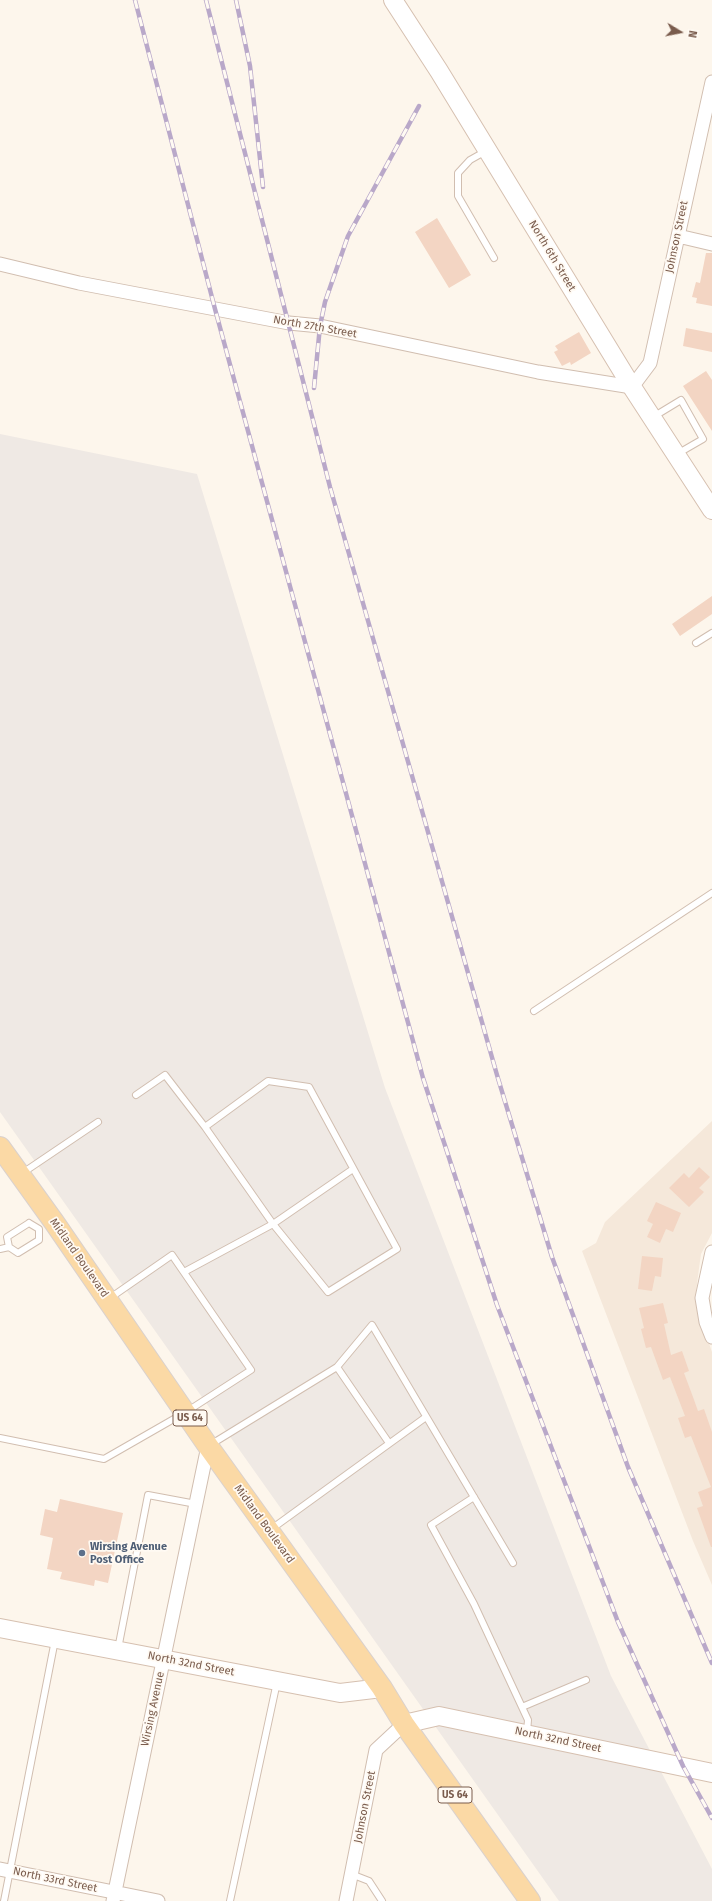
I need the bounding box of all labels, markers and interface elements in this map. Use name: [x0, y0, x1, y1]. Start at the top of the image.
north arrow: [660, 12, 700, 52]
text: N: [685, 29, 699, 39]
street label: Johnson Street: [663, 200, 691, 274]
street label: North 6th Street: [526, 218, 578, 294]
street label: North 27th Street: [272, 313, 358, 341]
street label: Midland Boulevard: [47, 1216, 111, 1300]
road number: US 64: [173, 1410, 207, 1426]
street label: Midland Boulevard: [231, 1482, 297, 1566]
place label: Wirsing Avenue Post Office: [90, 1540, 167, 1566]
marker: Wirsing Avenue Post Office: [77, 1548, 87, 1558]
street label: North 32nd Street: [146, 1649, 236, 1679]
street label: Wirsing Avenue: [139, 1670, 167, 1748]
street label: North 32nd Street: [514, 1724, 602, 1756]
street label: Johnson Street: [352, 1770, 378, 1844]
road number: US 64: [438, 1787, 472, 1803]
street label: North 33rd Street: [12, 1865, 98, 1895]

